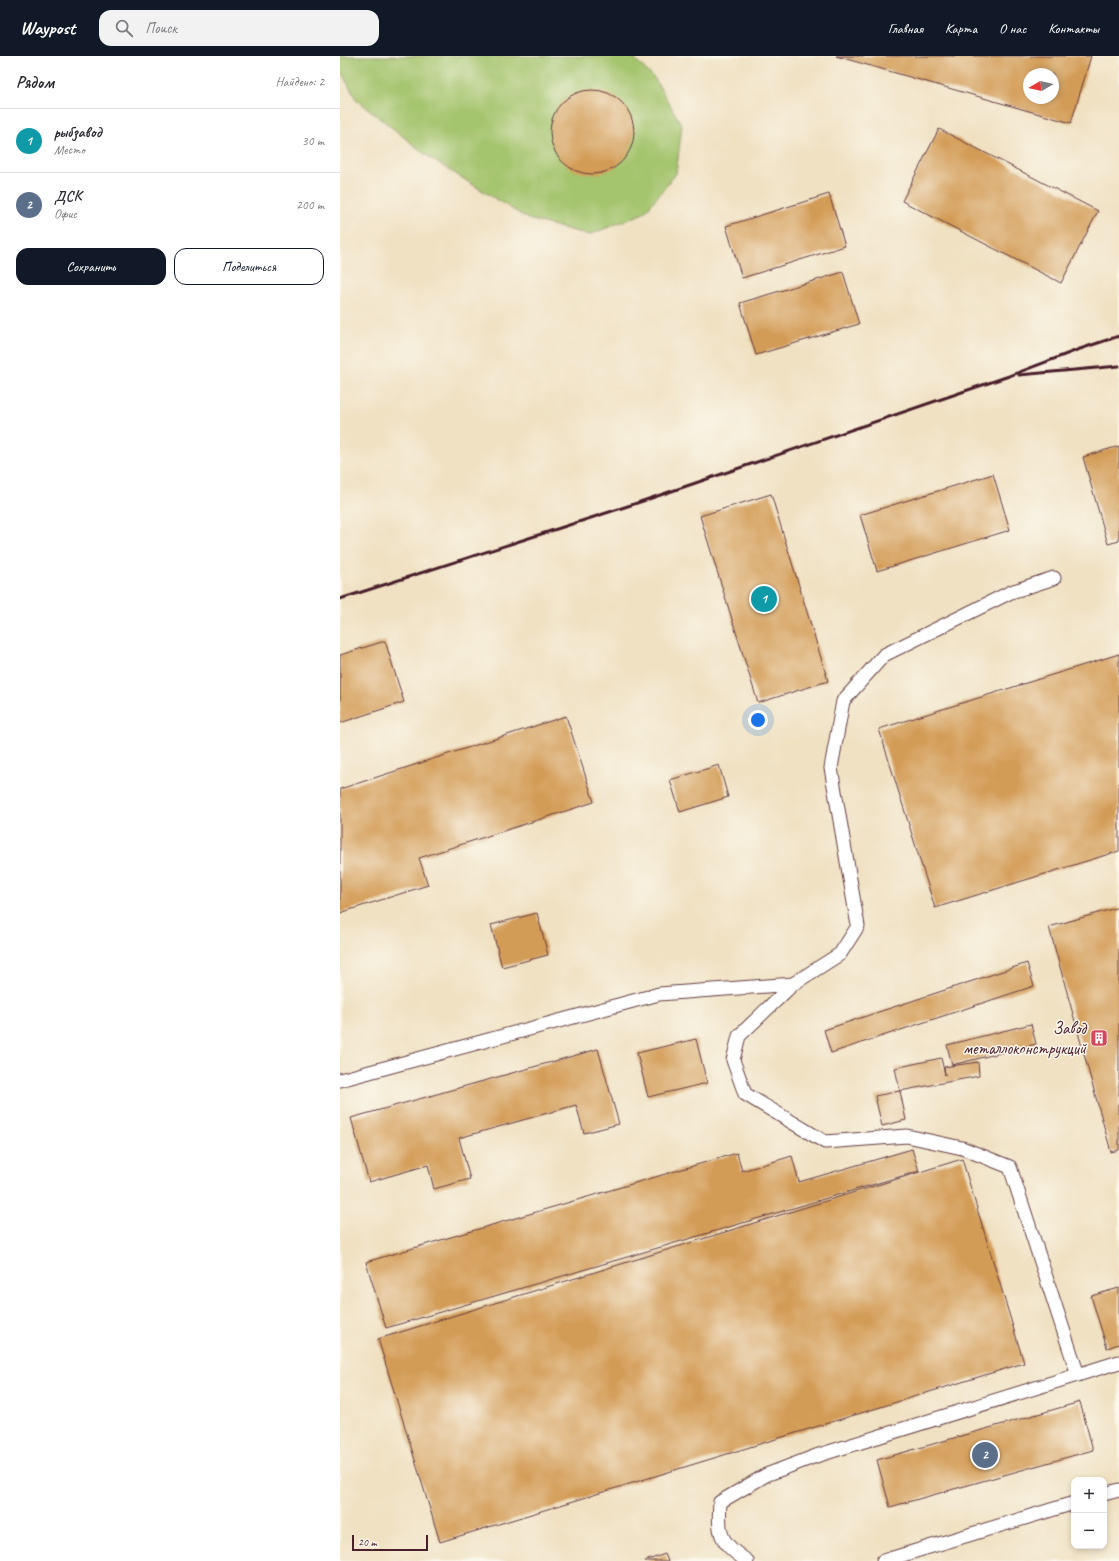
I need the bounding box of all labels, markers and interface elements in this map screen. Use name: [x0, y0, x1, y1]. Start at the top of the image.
search box: [99, 10, 379, 46]
text: Waypost: [20, 16, 75, 40]
icon: search: [113, 17, 135, 39]
text: Поиск: [145, 19, 177, 38]
text: Главная: [888, 20, 923, 37]
text: Карта: [945, 20, 977, 37]
text: О нас: [999, 20, 1026, 37]
text: Контакты: [1048, 20, 1099, 37]
north arrow: [1023, 68, 1059, 104]
text: Рядом: [16, 72, 54, 93]
text: Найдено: 2: [276, 74, 324, 90]
text: рыбзавод: [54, 123, 101, 142]
text: 1: [26, 133, 32, 149]
text: 30 m: [302, 133, 324, 149]
text: Место: [54, 142, 85, 158]
text: ДСК: [54, 187, 82, 206]
text: 2: [26, 197, 32, 213]
text: 200 m: [296, 197, 324, 213]
text: Офис: [54, 206, 77, 222]
button: Сохранить: [16, 248, 166, 285]
button: Поделиться: [174, 248, 324, 285]
pin: 1: [751, 584, 777, 614]
your location: [748, 710, 768, 730]
place label: Завод металлоконструкций: [963, 1018, 1088, 1059]
building icon: Завод металлоконструкций: [1089, 1028, 1109, 1048]
pin: 2: [972, 1440, 998, 1470]
map controls: [1071, 1477, 1107, 1549]
button: +: [1071, 1477, 1107, 1513]
button: −: [1071, 1513, 1107, 1549]
scale bar: [352, 1533, 428, 1552]
text: 20 m: [358, 1535, 377, 1549]

